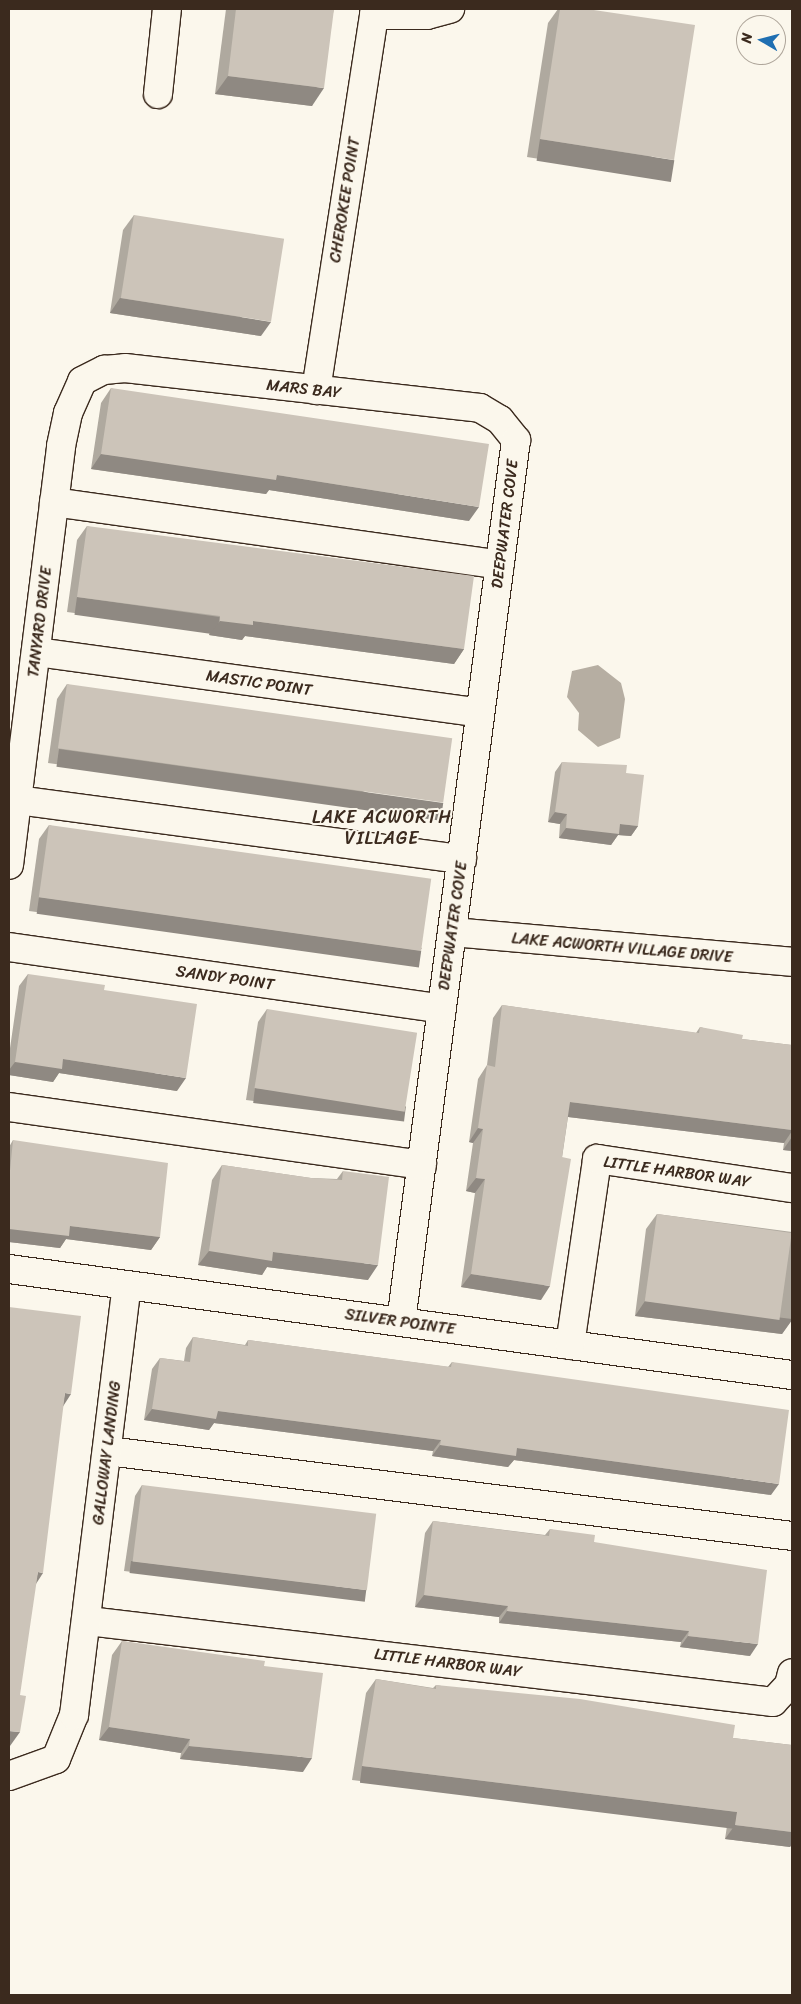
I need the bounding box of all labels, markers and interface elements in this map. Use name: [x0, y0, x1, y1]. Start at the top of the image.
north arrow: [736, 15, 786, 65]
text: N: [734, 31, 760, 45]
street label: CHEROKEE POINT: [326, 136, 364, 264]
street label: MARS BAY: [265, 376, 343, 402]
street label: DEEPWATER COVE: [488, 458, 522, 590]
street label: TANYARD DRIVE: [24, 565, 56, 679]
street label: MASTIC POINT: [206, 666, 312, 700]
district label: LAKE ACWORTH VILLAGE: [310, 807, 454, 850]
street label: DEEPWATER COVE: [434, 860, 472, 992]
street label: LAKE ACWORTH VILLAGE DRIVE: [509, 929, 735, 967]
street label: SANDY POINT: [175, 962, 275, 994]
street label: LITTLE HARBOR WAY: [603, 1152, 751, 1192]
street label: SILVER POINTE: [345, 1305, 455, 1339]
street label: GALLOWAY LANDING: [89, 1380, 125, 1526]
street label: LITTLE HARBOR WAY: [374, 1645, 522, 1681]

